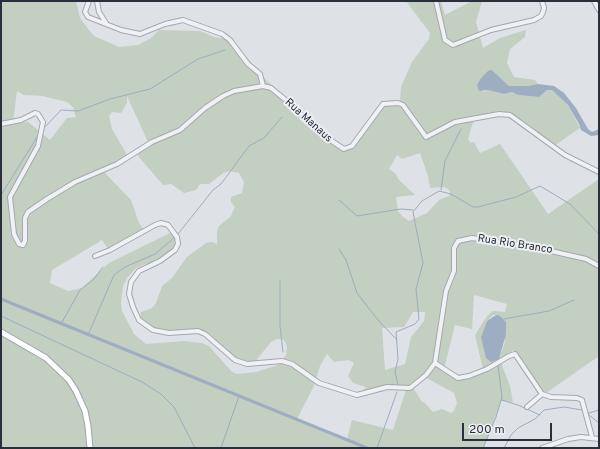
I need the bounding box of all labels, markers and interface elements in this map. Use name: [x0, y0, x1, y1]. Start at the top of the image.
street label: Rua Manaus: [281, 96, 335, 146]
street label: Rua Rio Branco: [476, 233, 554, 257]
scale bar: [464, 415, 554, 441]
text: 200 m: [469, 422, 505, 438]

